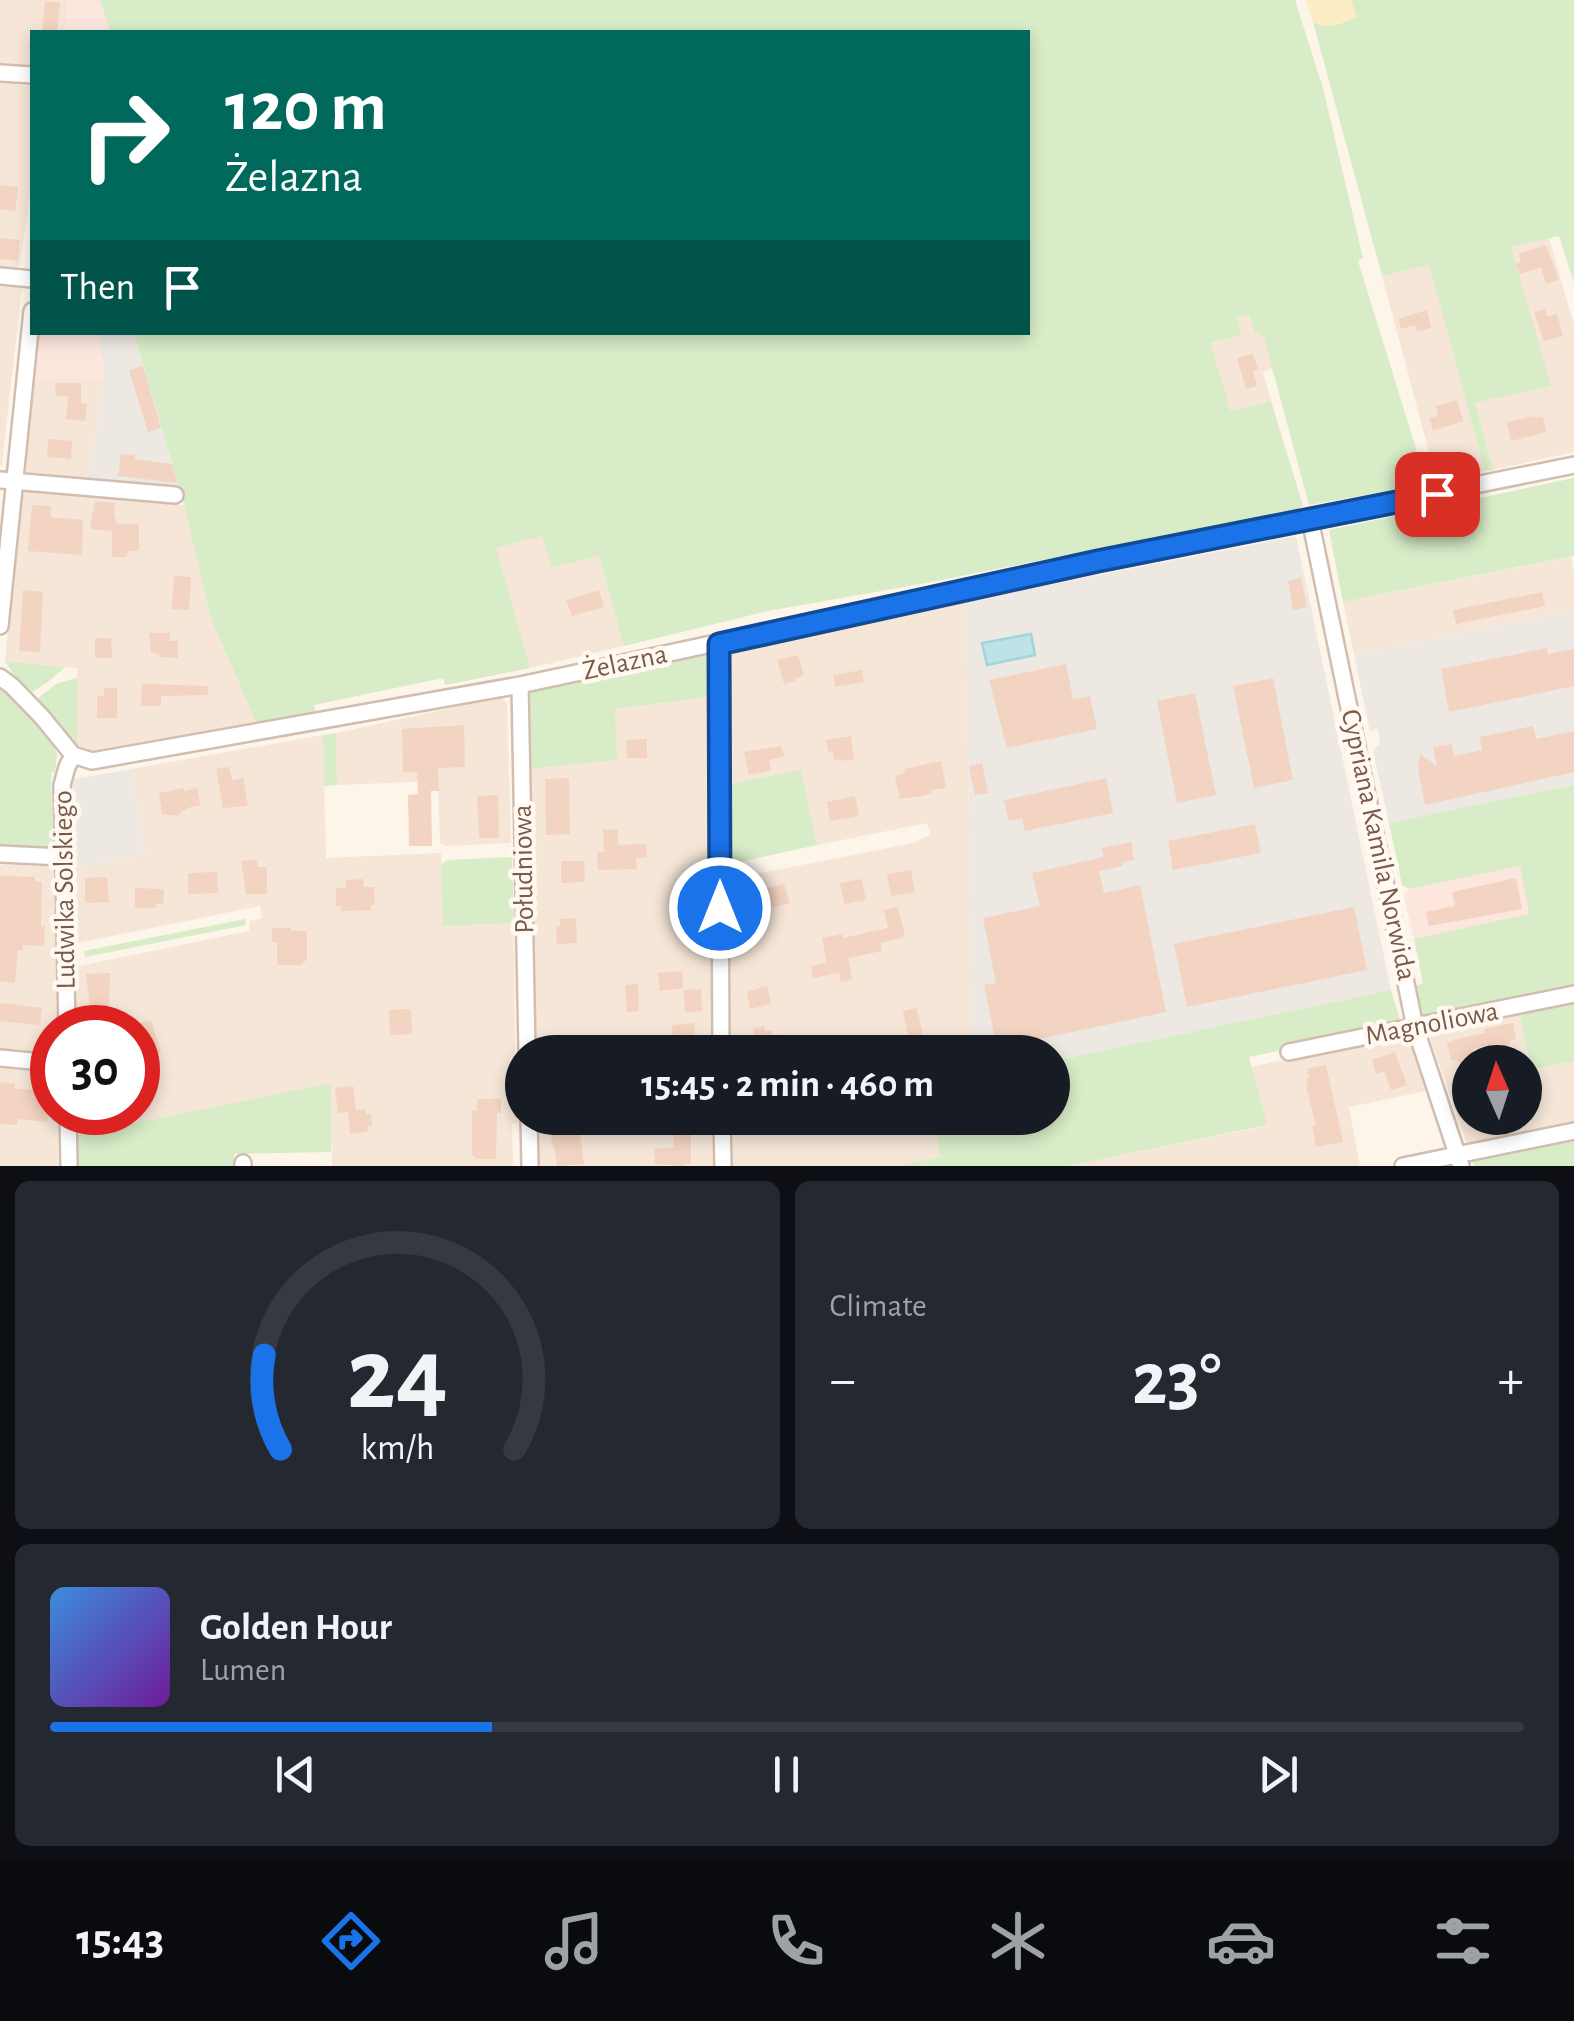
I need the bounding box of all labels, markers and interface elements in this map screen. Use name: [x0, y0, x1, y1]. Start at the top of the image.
icon: right: [60, 70, 190, 200]
text: 120 m: [225, 73, 387, 143]
text: Żelazna: [225, 155, 363, 200]
icon: arrive: [155, 260, 210, 315]
text: Then: [60, 269, 135, 307]
pin: [1395, 452, 1480, 537]
icon: arrive: [1410, 467, 1465, 522]
street label: Żelazna: [580, 638, 670, 686]
street label: Cypriana Kamila Norwida: [1336, 707, 1420, 983]
street label: Ludwika Solskiego: [49, 790, 81, 990]
street label: Południowa: [509, 804, 539, 934]
position arrow: [668, 856, 772, 960]
street label: Magnoliowa: [1363, 997, 1501, 1051]
speed limit sign: 30: [30, 1005, 160, 1135]
north arrow: [1452, 1045, 1542, 1135]
map controls: [1452, 1045, 1542, 1135]
text: 15:45 · 2 min · 460 m: [641, 1066, 934, 1104]
text: Climate: [830, 1290, 927, 1322]
text: 24: [347, 1324, 448, 1428]
text: 23°: [1132, 1343, 1222, 1418]
text: −: [830, 1353, 856, 1408]
text: +: [1498, 1353, 1524, 1408]
text: km/h: [360, 1430, 434, 1466]
text: Golden Hour: [200, 1609, 392, 1647]
text: Lumen: [200, 1654, 286, 1686]
icon: previous: [268, 1747, 323, 1802]
icon: pause: [759, 1747, 814, 1802]
icon: next: [1251, 1747, 1306, 1802]
icon: directions: [316, 1906, 386, 1976]
icon: music: [539, 1906, 609, 1976]
icon: phone: [761, 1906, 831, 1976]
icon: climate: [983, 1906, 1053, 1976]
icon: car: [1206, 1906, 1276, 1976]
icon: filters: [1428, 1906, 1498, 1976]
text: 15:43: [76, 1918, 164, 1963]

